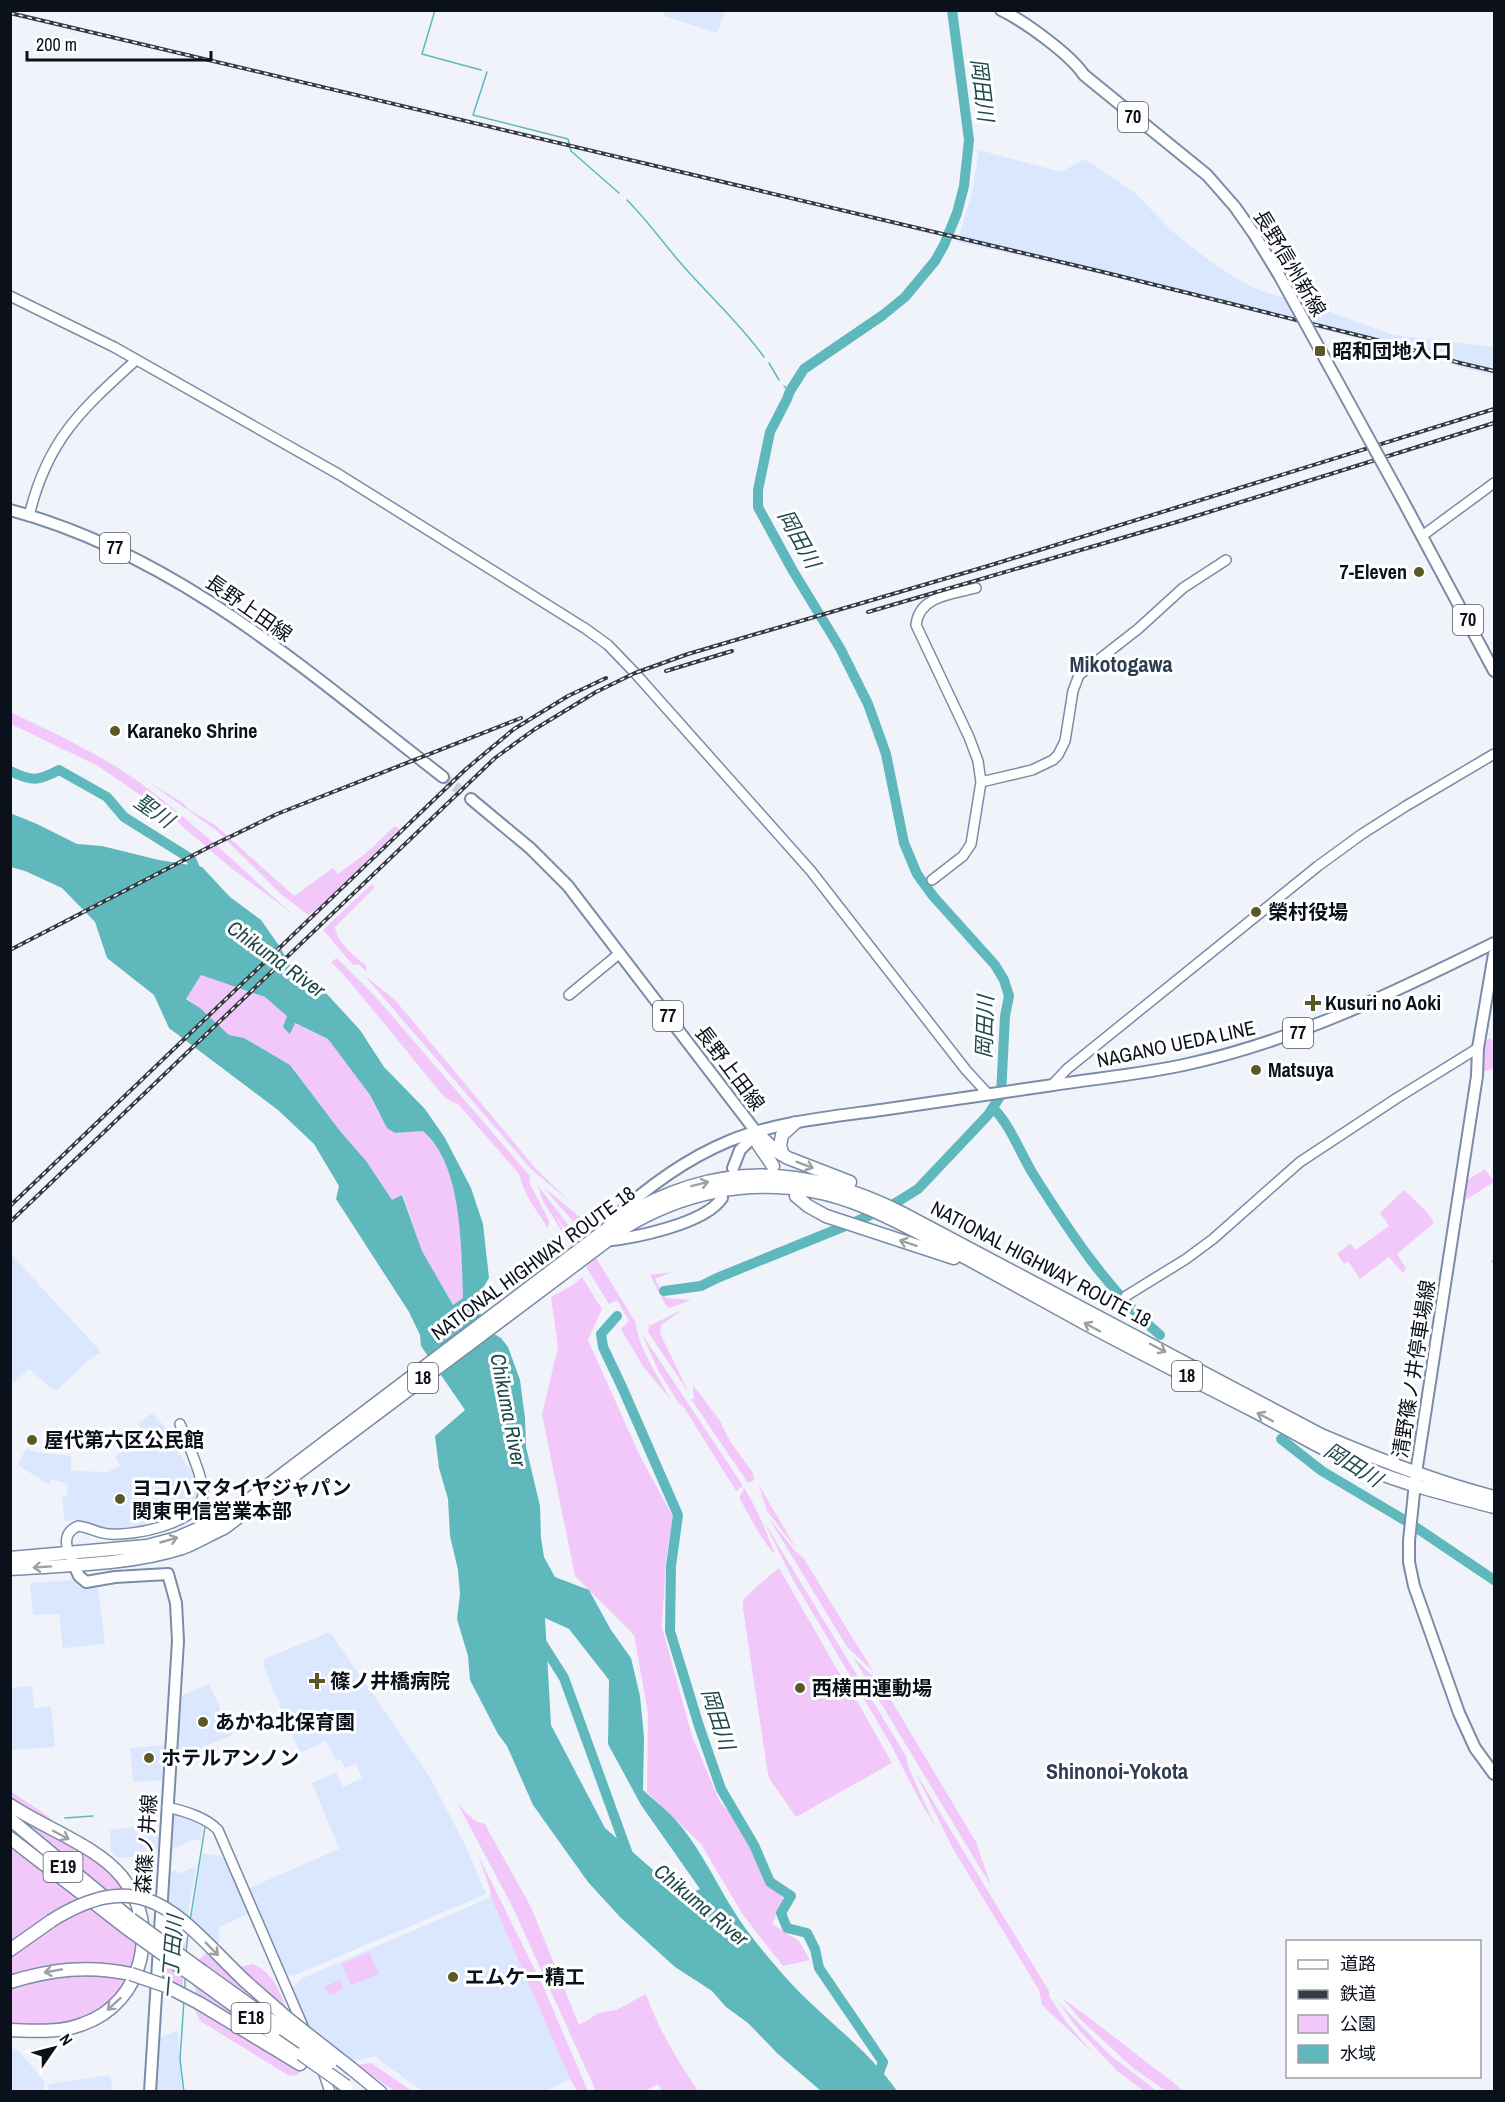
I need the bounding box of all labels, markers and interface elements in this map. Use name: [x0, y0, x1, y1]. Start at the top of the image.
scale bar: [27, 24, 212, 62]
text: 200 m: [36, 32, 77, 57]
water label: 岡田川: [964, 57, 1001, 125]
road number: 70: [1118, 102, 1148, 132]
street label: 長野信州新線: [1248, 204, 1333, 321]
place label: 昭和団地入口: [1332, 337, 1452, 364]
marker: 昭和団地入口: [1313, 344, 1327, 358]
water label: 岡田川: [771, 504, 828, 575]
road number: 77: [100, 533, 130, 563]
place label: 7-Eleven: [1340, 558, 1407, 585]
marker: 7-Eleven: [1412, 565, 1426, 579]
street label: 長野上田線: [201, 568, 298, 647]
road number: 70: [1453, 605, 1483, 635]
district label: Mikotogawa: [1069, 649, 1173, 679]
place label: Karaneko Shrine: [127, 717, 257, 744]
marker: Karaneko Shrine: [108, 724, 122, 738]
water label: 聖川: [129, 787, 181, 836]
place label: 榮村役場: [1268, 898, 1348, 925]
marker: 榮村役場: [1249, 905, 1263, 919]
water label: Chikuma River: [221, 913, 332, 1005]
place label: Kusuri no Aoki: [1325, 989, 1441, 1016]
water label: 岡田川: [969, 993, 1000, 1059]
marker: Kusuri no Aoki: [1306, 996, 1320, 1010]
road number: 77: [653, 1001, 683, 1031]
street label: NAGANO UEDA LINE: [1094, 1014, 1258, 1073]
road number: 77: [1283, 1018, 1313, 1048]
street label: 長野上田線: [690, 1020, 771, 1116]
place label: Matsuya: [1268, 1056, 1334, 1083]
marker: Matsuya: [1249, 1063, 1263, 1077]
one-way arrow: [795, 1160, 814, 1171]
one-way arrow: [690, 1177, 709, 1189]
street label: NATIONAL HIGHWAY ROUTE 18: [425, 1179, 640, 1346]
street label: NATIONAL HIGHWAY ROUTE 18: [926, 1194, 1156, 1333]
one-way arrow: [899, 1237, 918, 1248]
street label: 清野篠ノ井停車場線: [1386, 1278, 1441, 1460]
one-way arrow: [1084, 1321, 1102, 1332]
one-way arrow: [1149, 1342, 1166, 1354]
water label: Chikuma River: [483, 1351, 534, 1470]
road number: 18: [1172, 1361, 1202, 1391]
road number: 18: [408, 1363, 438, 1393]
one-way arrow: [1257, 1411, 1274, 1423]
place label: 屋代第六区公民館: [44, 1426, 204, 1453]
marker: 屋代第六区公民館: [25, 1433, 39, 1447]
water label: 岡田川: [1319, 1436, 1389, 1495]
place label: ヨコハマタイヤジャパン 関東甲信営業本部: [132, 1474, 351, 1524]
marker: ヨコハマタイヤジャパン 関東甲信営業本部: [113, 1492, 127, 1506]
one-way arrow: [159, 1534, 178, 1545]
one-way arrow: [33, 1561, 53, 1572]
place label: 篠ノ井橋病院: [330, 1667, 450, 1694]
marker: 篠ノ井橋病院: [308, 1672, 326, 1690]
place label: 西横田運動場: [812, 1674, 932, 1701]
marker: 西横田運動場: [793, 1681, 807, 1695]
water label: 岡田川: [695, 1684, 743, 1755]
place label: あかね北保育園: [215, 1708, 355, 1735]
marker: あかね北保育園: [196, 1715, 210, 1729]
place label: ホテルアンノン: [161, 1744, 299, 1771]
marker: ホテルアンノン: [142, 1751, 156, 1765]
district label: Shinonoi-Yokota: [1046, 1756, 1188, 1786]
street label: 森篠ノ井線: [129, 1793, 162, 1895]
one-way arrow: [52, 1829, 69, 1841]
road number: E19: [44, 1852, 82, 1882]
water label: Chikuma River: [648, 1857, 756, 1953]
water label: 一丁田川: [153, 1912, 190, 2000]
legend: [1286, 1940, 1481, 2078]
one-way arrow: [205, 1941, 220, 1956]
text: 道路: [1340, 1951, 1376, 1976]
place label: エムケー精工: [465, 1963, 585, 1990]
one-way arrow: [43, 1966, 63, 1977]
marker: エムケー精工: [446, 1970, 460, 1984]
text: 鉄道: [1340, 1981, 1376, 2006]
one-way arrow: [107, 1997, 122, 2011]
road number: E18: [232, 2003, 270, 2033]
text: 公園: [1340, 2011, 1376, 2036]
north arrow: [24, 2018, 84, 2078]
text: N: [55, 2029, 78, 2050]
text: 水域: [1340, 2041, 1376, 2066]

